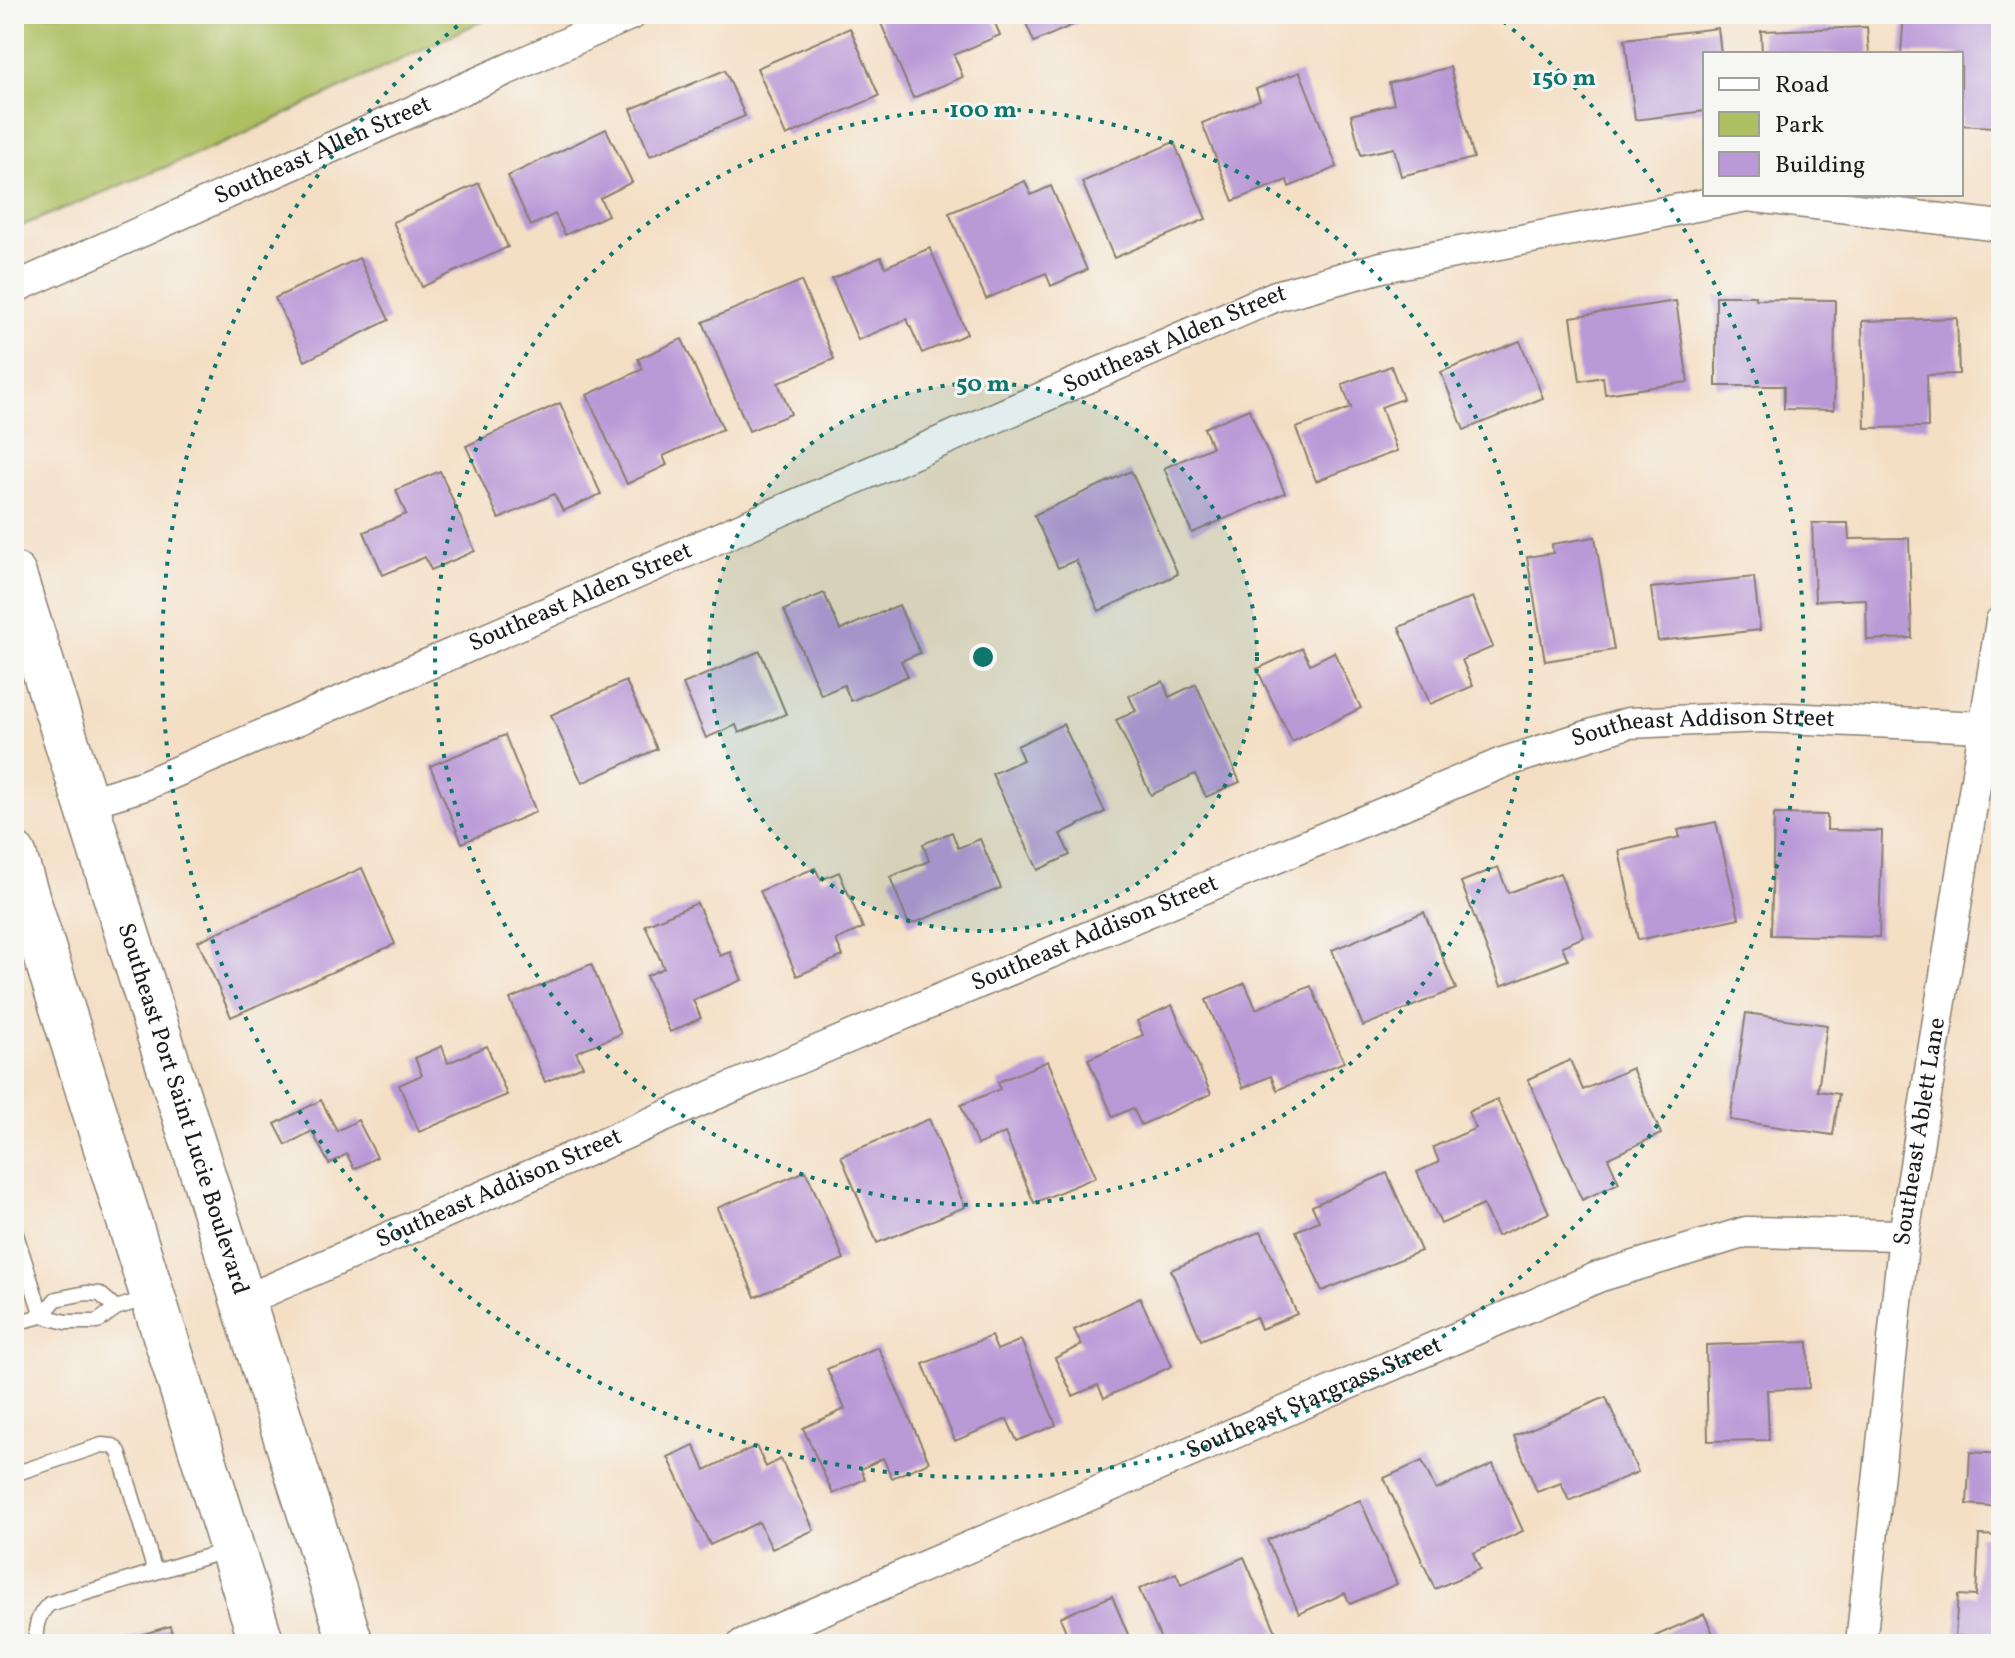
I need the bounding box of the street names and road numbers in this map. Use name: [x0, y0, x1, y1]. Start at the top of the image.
street label: Southeast Allen Street: [209, 88, 437, 214]
street label: Southeast Alden Street: [1058, 277, 1290, 403]
street label: Southeast Alden Street: [464, 534, 698, 661]
street label: Southeast Addison Street: [1567, 700, 1836, 757]
street label: Southeast Addison Street: [966, 867, 1224, 1001]
street label: Southeast Port Saint Lucie Boulevard: [108, 919, 257, 1299]
street label: Southeast Ablett Lane: [1886, 1015, 1955, 1247]
street label: Southeast Addison Street: [371, 1120, 628, 1258]
street label: Southeast Stargrass Street: [1181, 1329, 1448, 1469]

